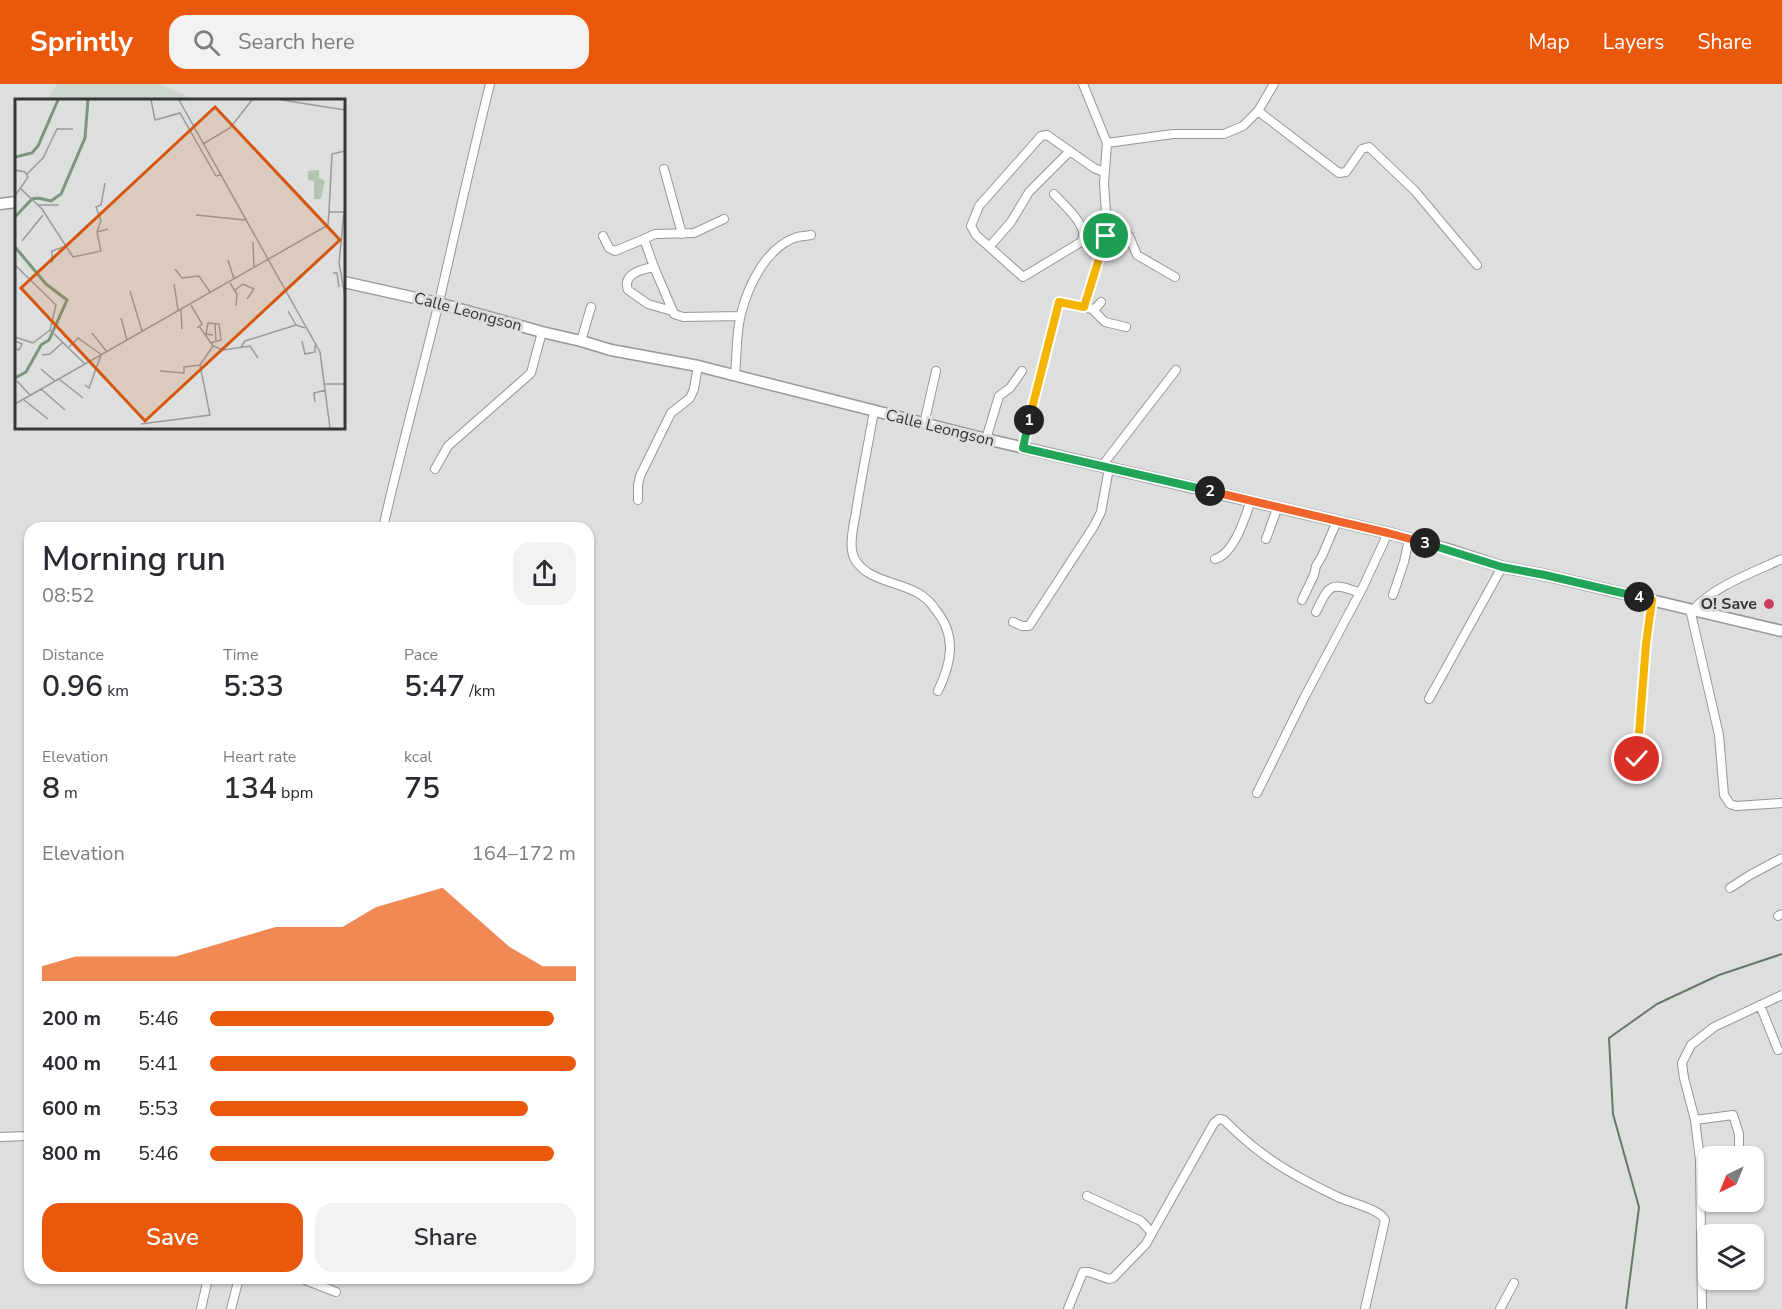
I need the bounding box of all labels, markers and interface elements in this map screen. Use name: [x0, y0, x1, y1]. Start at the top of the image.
search box: [169, 15, 589, 69]
text: Sprintly: [30, 23, 133, 61]
icon: search: [190, 26, 223, 59]
text: Search here: [238, 27, 355, 57]
text: Map: [1528, 28, 1570, 56]
text: Layers: [1603, 28, 1664, 56]
text: Share: [1697, 28, 1752, 56]
inset map: [15, 99, 345, 429]
pin: [1080, 210, 1131, 261]
icon: arrive: [1089, 219, 1122, 252]
street label: Calle Leongson: [411, 287, 525, 337]
street label: Calle Leongson: [883, 404, 997, 452]
pin: 1: [1014, 405, 1044, 435]
text: 1: [1024, 409, 1034, 431]
pin: 2: [1195, 476, 1225, 506]
text: 2: [1205, 480, 1215, 502]
pin: 3: [1410, 528, 1440, 558]
text: 3: [1420, 532, 1430, 554]
text: Morning run: [42, 537, 226, 582]
button: share: [513, 542, 576, 605]
text: 08:52: [42, 582, 95, 609]
pin: 4: [1624, 582, 1654, 612]
text: 4: [1634, 586, 1644, 608]
place label: O! Save: [1700, 593, 1757, 615]
marker: O! Save: [1762, 597, 1776, 611]
text: Distance: [42, 644, 104, 666]
text: Time: [223, 644, 259, 666]
text: Pace: [404, 644, 438, 666]
text: 0.96: [42, 666, 103, 707]
text: 5:33: [223, 666, 284, 707]
text: 5:47: [404, 666, 465, 707]
text: km: [103, 680, 129, 702]
text: /km: [465, 680, 495, 702]
pin: [1611, 733, 1662, 784]
icon: check: [1620, 742, 1653, 775]
text: Elevation: [42, 746, 108, 768]
text: Heart rate: [223, 746, 296, 768]
text: kcal: [404, 746, 432, 768]
text: 8: [42, 768, 60, 809]
text: 134: [223, 768, 277, 809]
text: 75: [404, 768, 440, 809]
text: m: [60, 782, 78, 804]
text: bpm: [277, 782, 313, 804]
text: Elevation: [42, 840, 125, 867]
text: 164–172 m: [472, 840, 576, 867]
text: 200 m: [42, 1005, 101, 1032]
text: 5:46: [138, 1005, 179, 1032]
text: 400 m: [42, 1050, 101, 1077]
text: 5:41: [138, 1050, 179, 1077]
text: 600 m: [42, 1095, 101, 1122]
text: 5:53: [138, 1095, 179, 1122]
text: 800 m: [42, 1140, 101, 1167]
text: 5:46: [138, 1140, 179, 1167]
north arrow: [1698, 1146, 1764, 1212]
map controls: [1698, 1146, 1764, 1290]
button: Save: [42, 1203, 303, 1272]
button: Share: [315, 1203, 576, 1272]
button: layers: [1698, 1224, 1764, 1290]

